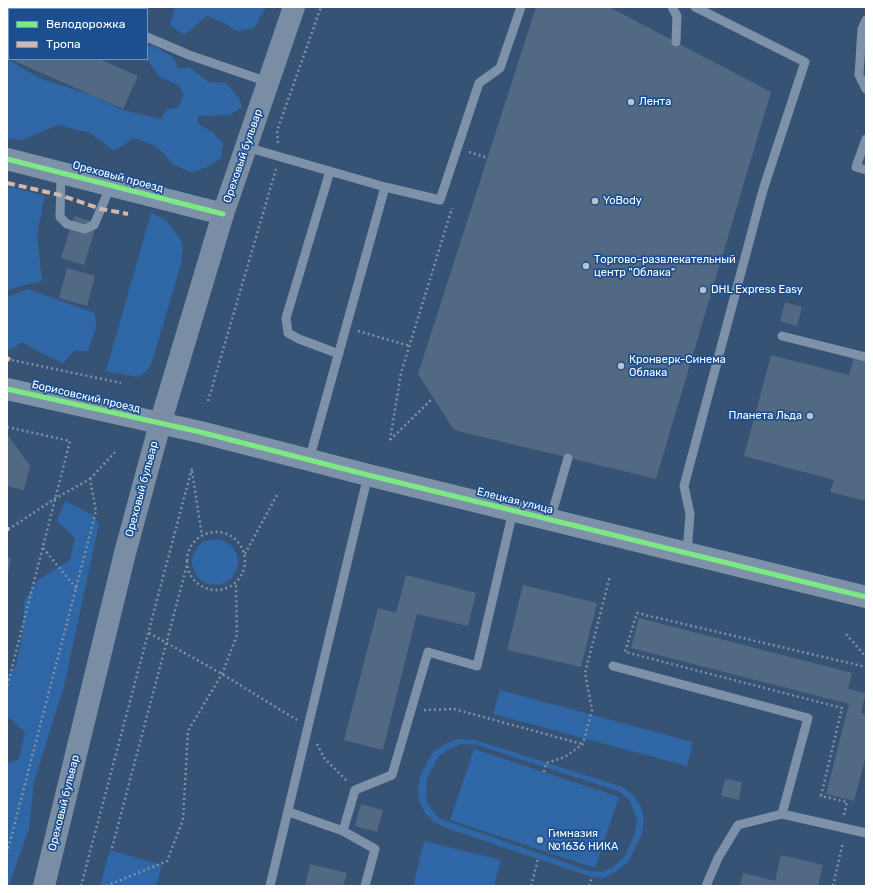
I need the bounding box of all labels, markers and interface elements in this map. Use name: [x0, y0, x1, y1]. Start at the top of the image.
legend: [8, 8, 148, 60]
text: Велодорожка: [46, 17, 125, 31]
text: Тропа: [46, 37, 81, 51]
place label: Лента: [639, 95, 671, 109]
marker: Лента: [626, 97, 636, 107]
street label: Ореховый бульвар: [221, 107, 265, 205]
street label: Ореховый проезд: [71, 159, 165, 195]
place label: YoBody: [603, 194, 642, 208]
marker: YoBody: [590, 196, 600, 206]
place label: Торгово-развлекательный центр "Облака": [594, 253, 736, 279]
marker: Торгово-развлекательный центр "Облака": [581, 261, 591, 271]
place label: DHL Express Easy: [711, 283, 803, 297]
marker: DHL Express Easy: [698, 285, 708, 295]
place label: Кронверк-Синема Облака: [629, 353, 726, 379]
marker: Кронверк-Синема Облака: [616, 361, 626, 371]
street label: Борисовский проезд: [30, 378, 142, 416]
place label: Планета Льда: [728, 409, 802, 423]
marker: Планета Льда: [805, 411, 815, 421]
street label: Ореховый бульвар: [123, 440, 161, 538]
street label: Елецкая улица: [475, 485, 555, 517]
street label: Ореховый бульвар: [46, 754, 82, 852]
place label: Гимназия №1636 НИКА: [548, 827, 618, 853]
marker: Гимназия №1636 НИКА: [535, 835, 545, 845]

